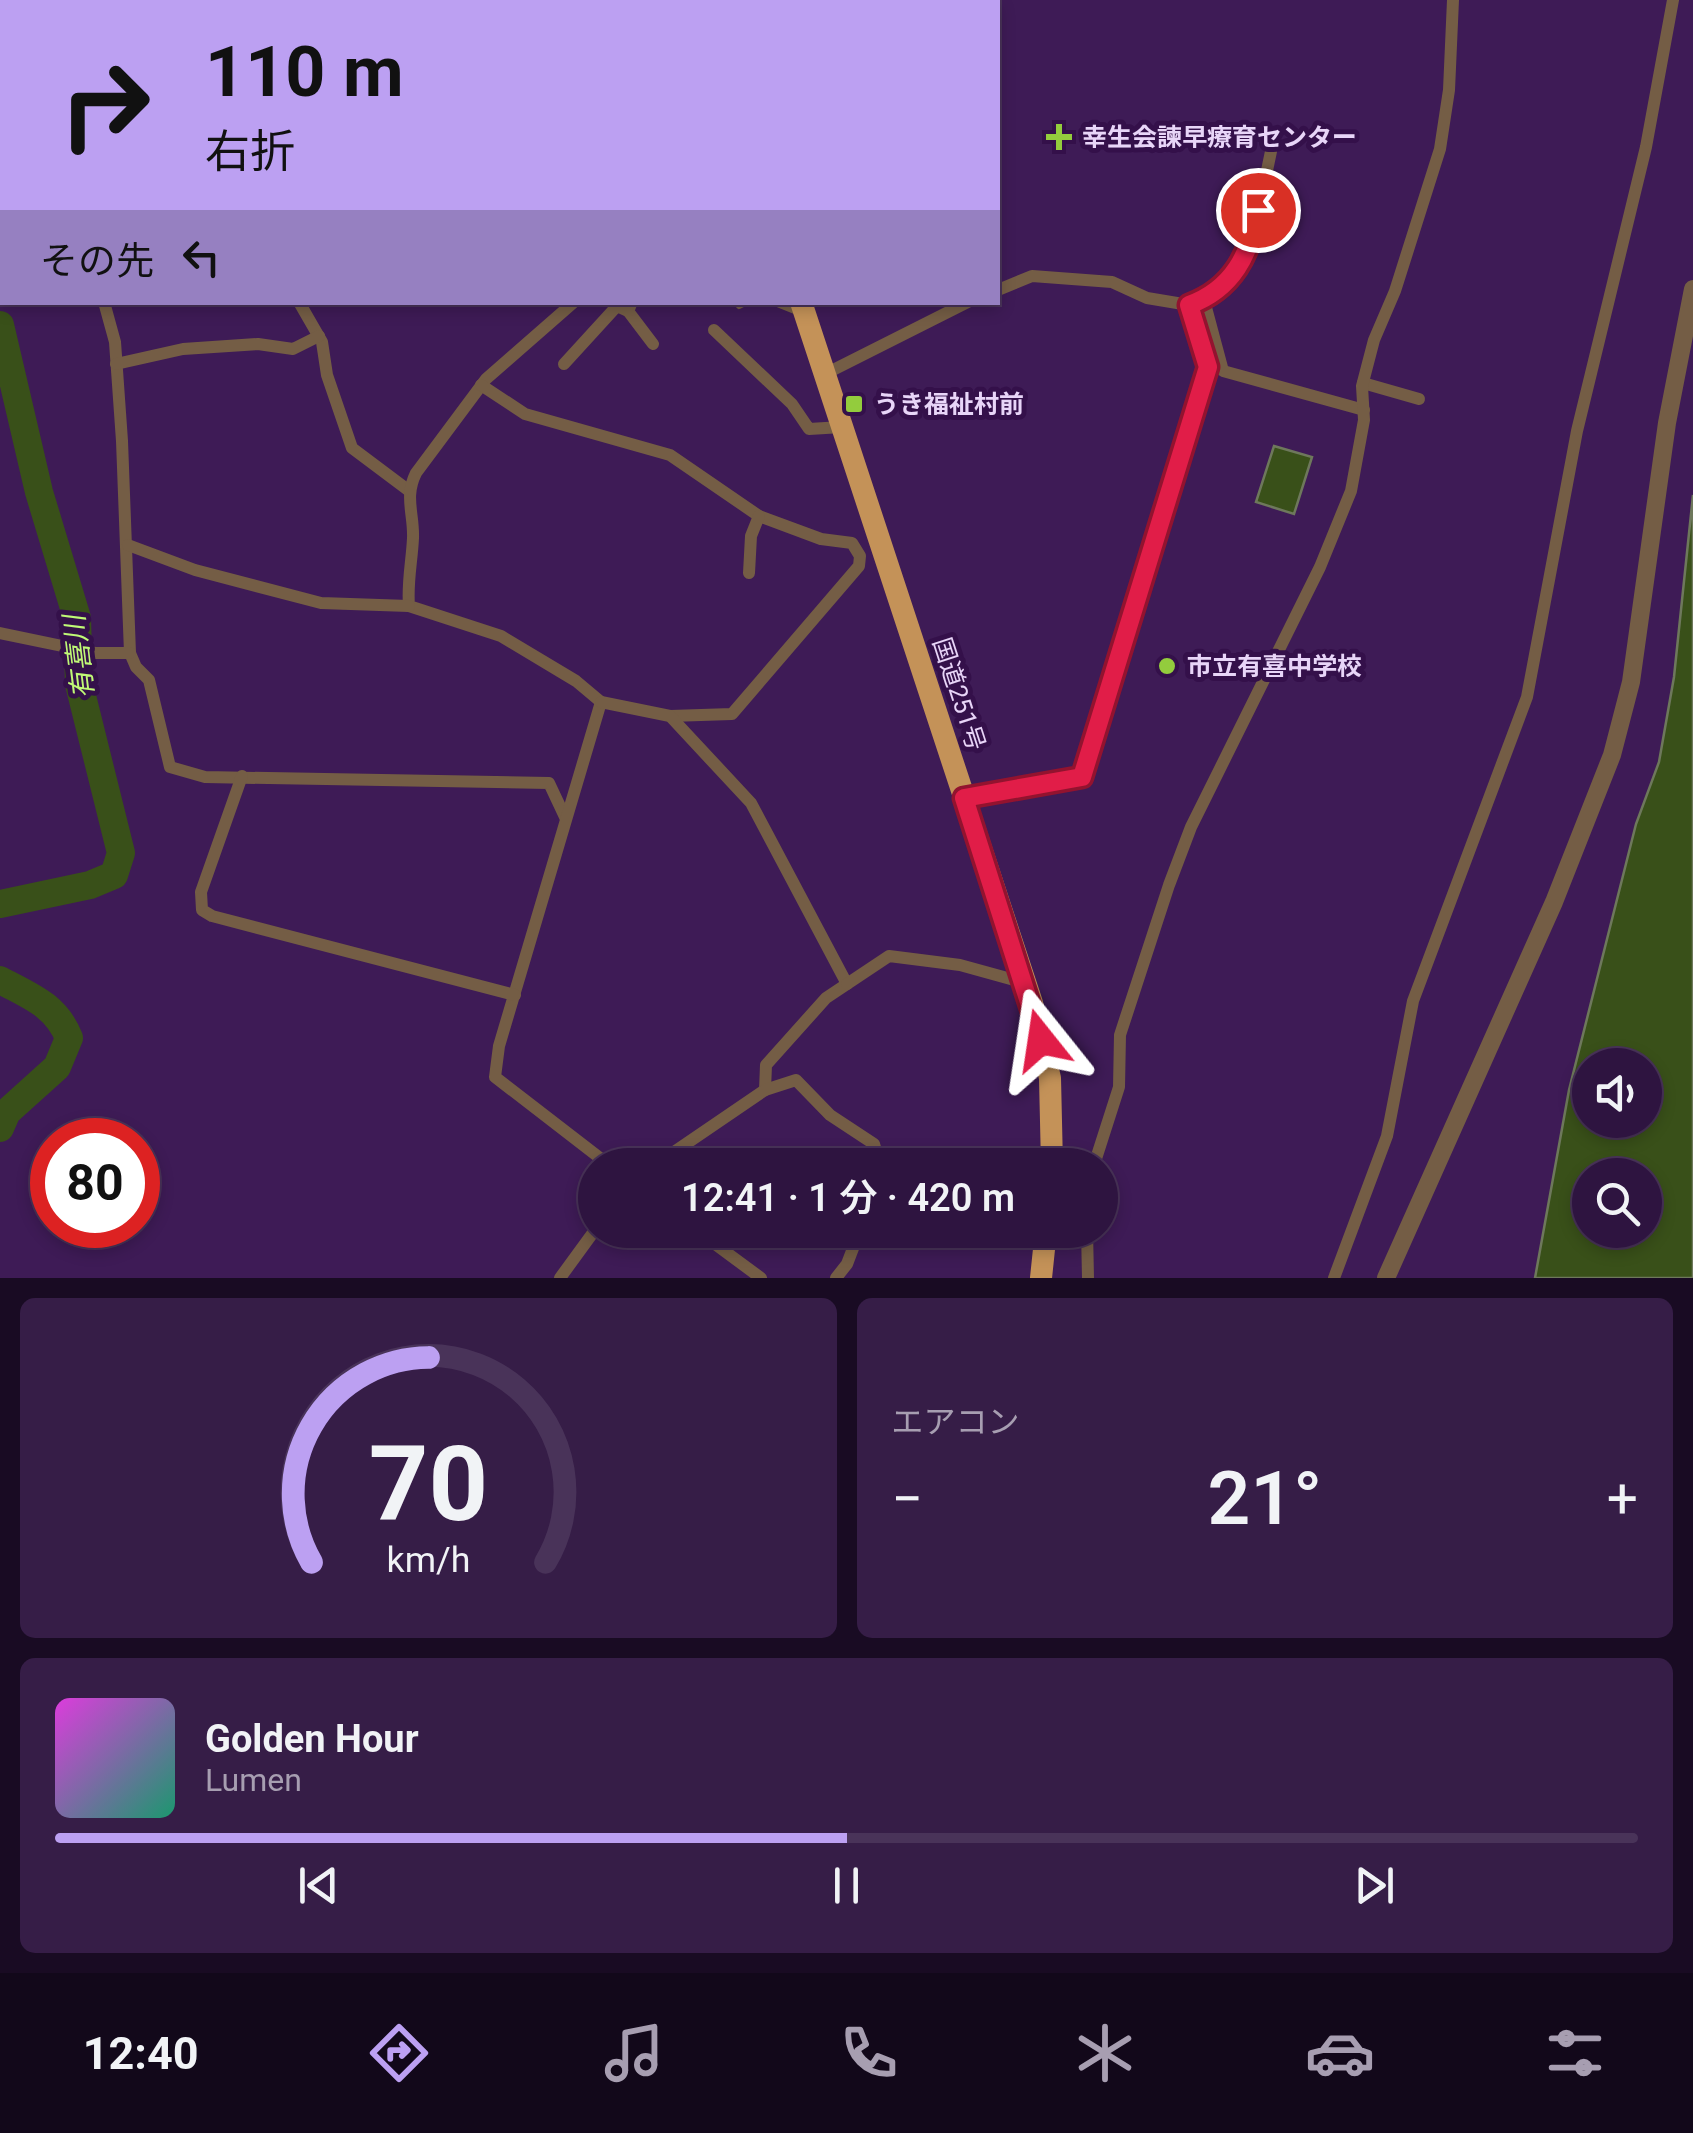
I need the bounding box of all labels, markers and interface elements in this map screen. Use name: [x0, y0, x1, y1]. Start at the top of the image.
text: 110 m: [205, 31, 404, 113]
icon: right: [40, 40, 170, 170]
place label: 幸生会諫早療育センター: [1082, 123, 1357, 152]
marker: 幸生会諫早療育センター: [1046, 124, 1072, 150]
text: 右折: [205, 125, 295, 178]
pin: [1216, 168, 1301, 253]
icon: arrive: [1231, 183, 1286, 238]
icon: left: [174, 230, 229, 285]
text: その先: [40, 239, 154, 283]
place label: うき福祉村前: [874, 390, 1024, 419]
marker: うき福祉村前: [843, 393, 865, 415]
water label: 有喜川: [57, 610, 100, 701]
street label: 国道251号: [927, 634, 991, 754]
place label: 市立有喜中学校: [1187, 652, 1362, 681]
marker: 市立有喜中学校: [1156, 655, 1178, 677]
position arrow: [989, 988, 1093, 1092]
map controls: [1572, 1048, 1662, 1248]
button: sound: [1572, 1048, 1662, 1138]
speed limit sign: 80: [30, 1118, 160, 1248]
button: search: [1572, 1158, 1662, 1248]
text: 12:41 · 1 分 · 420 m: [681, 1176, 1015, 1220]
text: エアコン: [892, 1403, 1020, 1441]
text: 70: [369, 1424, 488, 1545]
text: 21°: [1208, 1454, 1322, 1542]
text: −: [892, 1467, 923, 1531]
text: +: [1607, 1467, 1638, 1531]
text: km/h: [386, 1539, 470, 1581]
text: Golden Hour: [205, 1717, 419, 1761]
text: Lumen: [205, 1761, 302, 1799]
icon: previous: [291, 1858, 346, 1913]
icon: pause: [819, 1858, 874, 1913]
icon: next: [1347, 1858, 1402, 1913]
icon: directions: [364, 2018, 434, 2088]
icon: music: [599, 2018, 669, 2088]
icon: phone: [834, 2018, 904, 2088]
icon: climate: [1070, 2018, 1140, 2088]
icon: car: [1305, 2018, 1375, 2088]
icon: filters: [1540, 2018, 1610, 2088]
text: 12:40: [83, 2027, 199, 2080]

